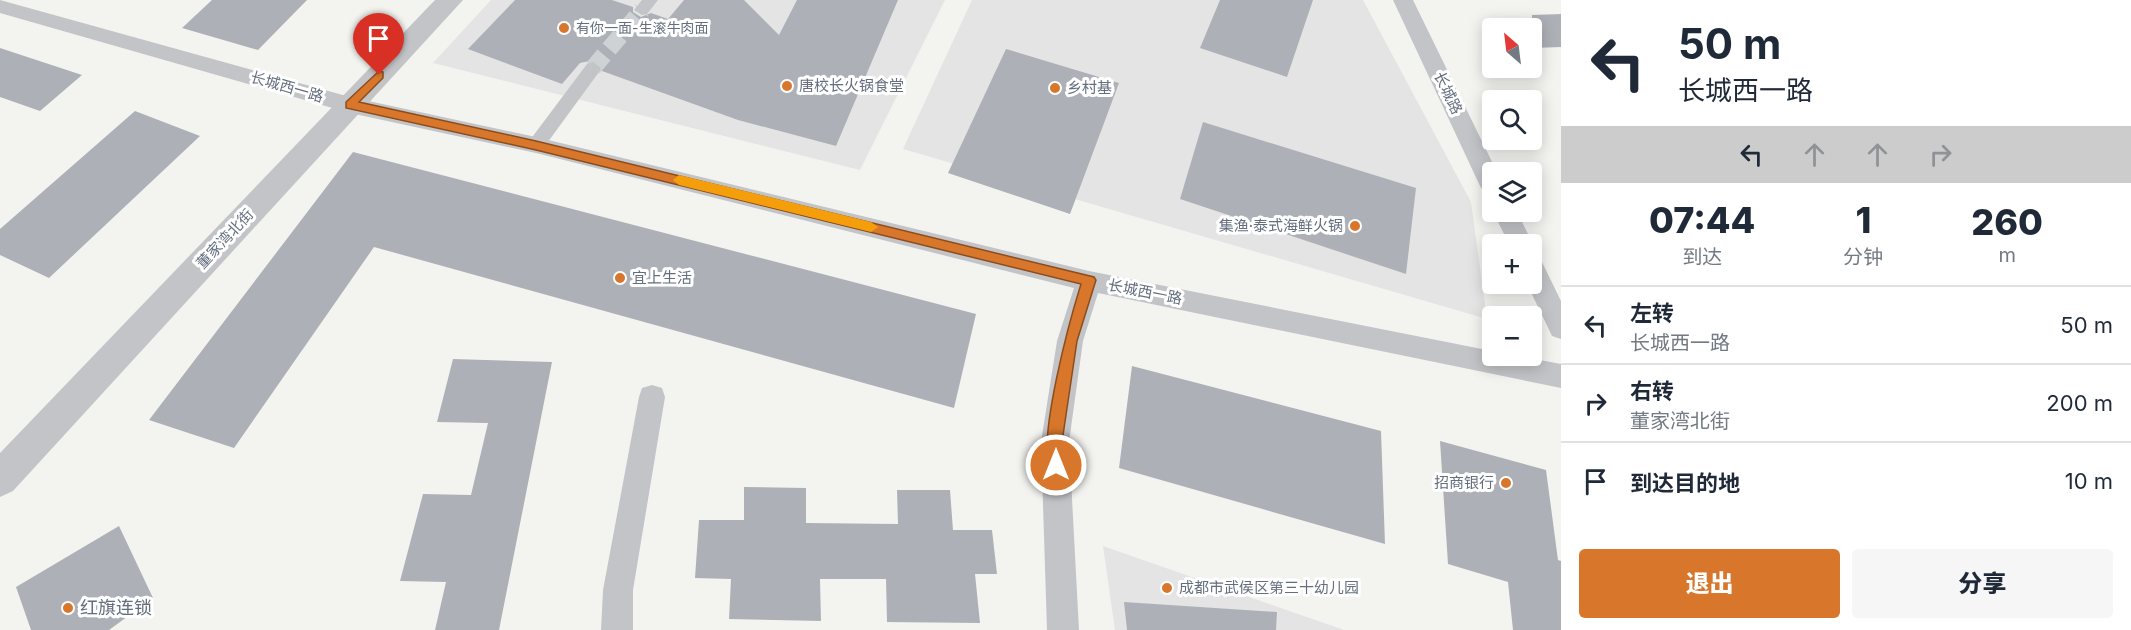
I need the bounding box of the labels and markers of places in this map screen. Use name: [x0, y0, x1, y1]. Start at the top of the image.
pin: [353, 13, 404, 75]
place label: 有你一面-生滚牛肉面: [576, 19, 708, 36]
marker: 有你一面-生滚牛肉面: [557, 21, 571, 35]
place label: 唐校长火锅食堂: [799, 76, 904, 95]
place label: 乡村基: [1067, 78, 1112, 97]
marker: 唐校长火锅食堂: [780, 79, 794, 93]
marker: 乡村基: [1048, 81, 1062, 95]
place label: 集渔·泰式海鲜火锅: [1219, 216, 1343, 235]
marker: 集渔·泰式海鲜火锅: [1348, 219, 1362, 233]
place label: 宜上生活: [632, 268, 692, 287]
marker: 宜上生活: [613, 271, 627, 285]
place label: 招商银行: [1434, 473, 1494, 492]
marker: 招商银行: [1499, 476, 1513, 490]
place label: 成都市武侯区第三十幼儿园: [1179, 578, 1359, 597]
marker: 成都市武侯区第三十幼儿园: [1160, 581, 1174, 595]
place label: 红旗连锁: [80, 597, 152, 618]
marker: 红旗连锁: [61, 601, 75, 615]

